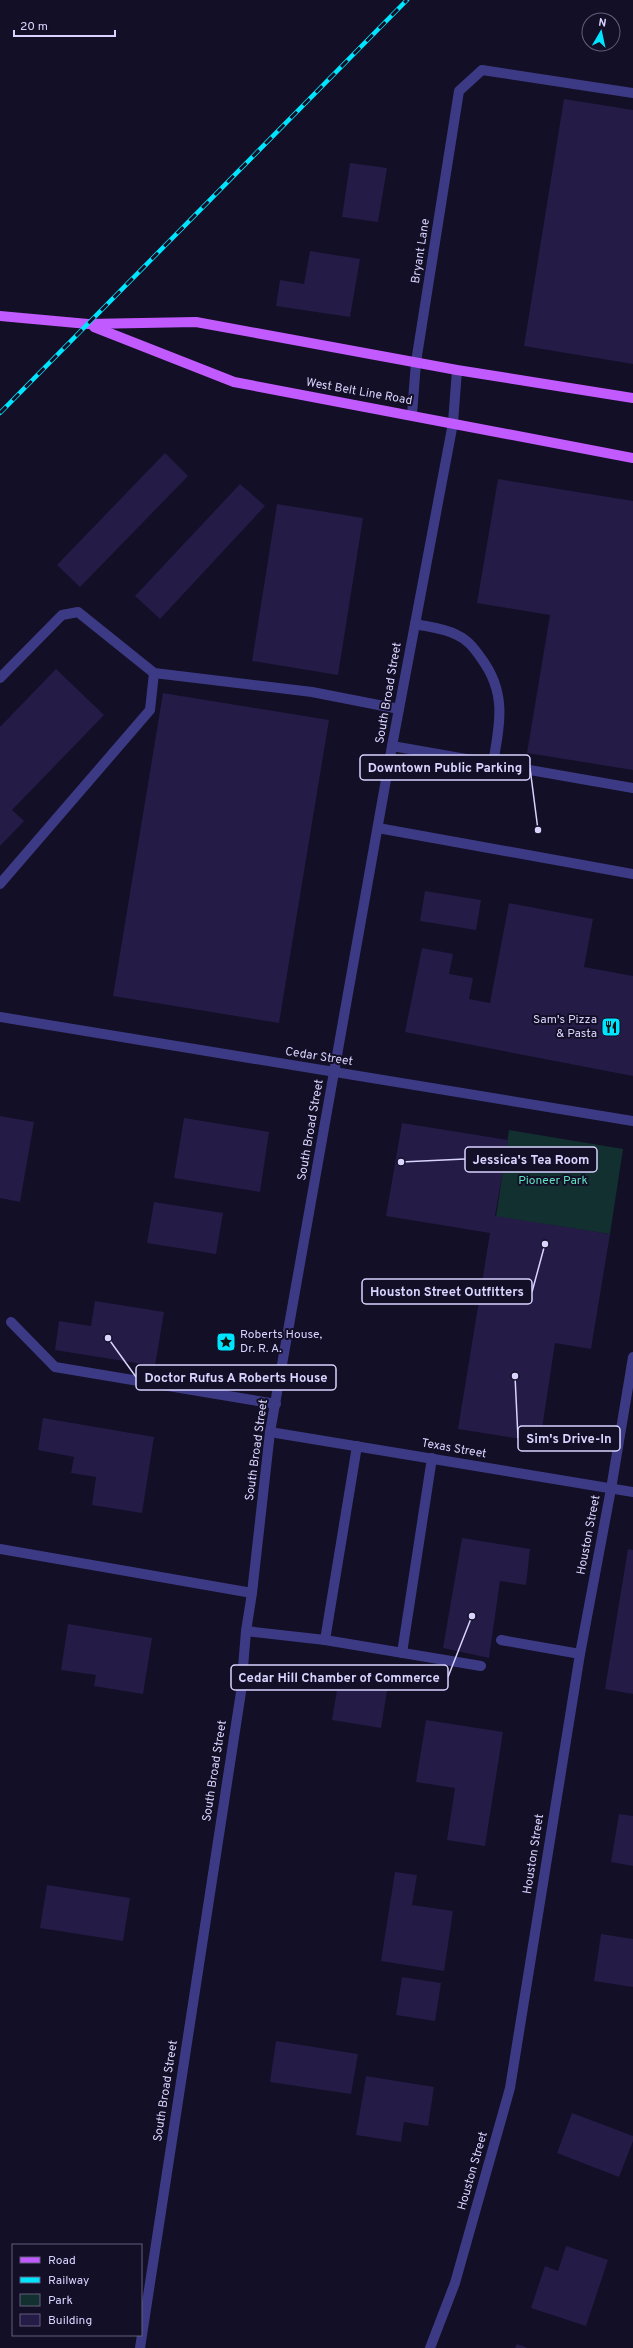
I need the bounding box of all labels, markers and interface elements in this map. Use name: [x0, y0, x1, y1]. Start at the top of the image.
scale bar: [14, 12, 115, 38]
north arrow: [581, 12, 621, 52]
text: N: [597, 16, 607, 31]
text: 20 m: [20, 19, 48, 35]
street label: Bryant Lane: [408, 217, 434, 285]
street label: West Belt Line Road: [305, 375, 413, 409]
street label: South Broad Street: [372, 641, 406, 745]
callout: Downtown Public Parking: [360, 755, 530, 780]
text: Downtown Public Parking: [368, 761, 522, 777]
place label: Sam's Pizza & Pasta: [533, 1012, 597, 1042]
restaurant icon: Sam's Pizza & Pasta: [600, 1016, 622, 1038]
street label: Cedar Street: [284, 1044, 354, 1070]
street label: South Broad Street: [294, 1078, 328, 1182]
callout: Jessica's Tea Room: [465, 1147, 597, 1172]
text: Jessica's Tea Room: [473, 1153, 589, 1169]
park label: Pioneer Park: [518, 1173, 588, 1189]
callout: Houston Street Outfitters: [362, 1279, 532, 1304]
text: Houston Street Outfitters: [370, 1285, 524, 1301]
place label: Roberts House, Dr. R. A.: [240, 1327, 322, 1357]
place icon: Roberts House, Dr. R. A.: [215, 1331, 237, 1353]
callout: Doctor Rufus A Roberts House: [136, 1365, 336, 1390]
text: Doctor Rufus A Roberts House: [145, 1371, 327, 1387]
street label: South Broad Street: [242, 1398, 272, 1502]
callout: Sim's Drive-In: [518, 1426, 620, 1451]
text: Sim's Drive-In: [526, 1432, 612, 1448]
street label: Texas Street: [420, 1435, 488, 1463]
street label: Houston Street: [573, 1494, 605, 1576]
callout: Cedar Hill Chamber of Commerce: [231, 1665, 448, 1690]
text: Cedar Hill Chamber of Commerce: [238, 1671, 440, 1687]
street label: South Broad Street: [199, 1719, 231, 1823]
street label: Houston Street: [520, 1813, 548, 1895]
street label: South Broad Street: [150, 2039, 182, 2143]
street label: Houston Street: [454, 2130, 492, 2212]
legend: [12, 2244, 142, 2336]
text: Road: [48, 2253, 76, 2269]
text: Railway: [48, 2273, 89, 2289]
text: Park: [48, 2293, 73, 2309]
text: Building: [48, 2313, 92, 2329]

